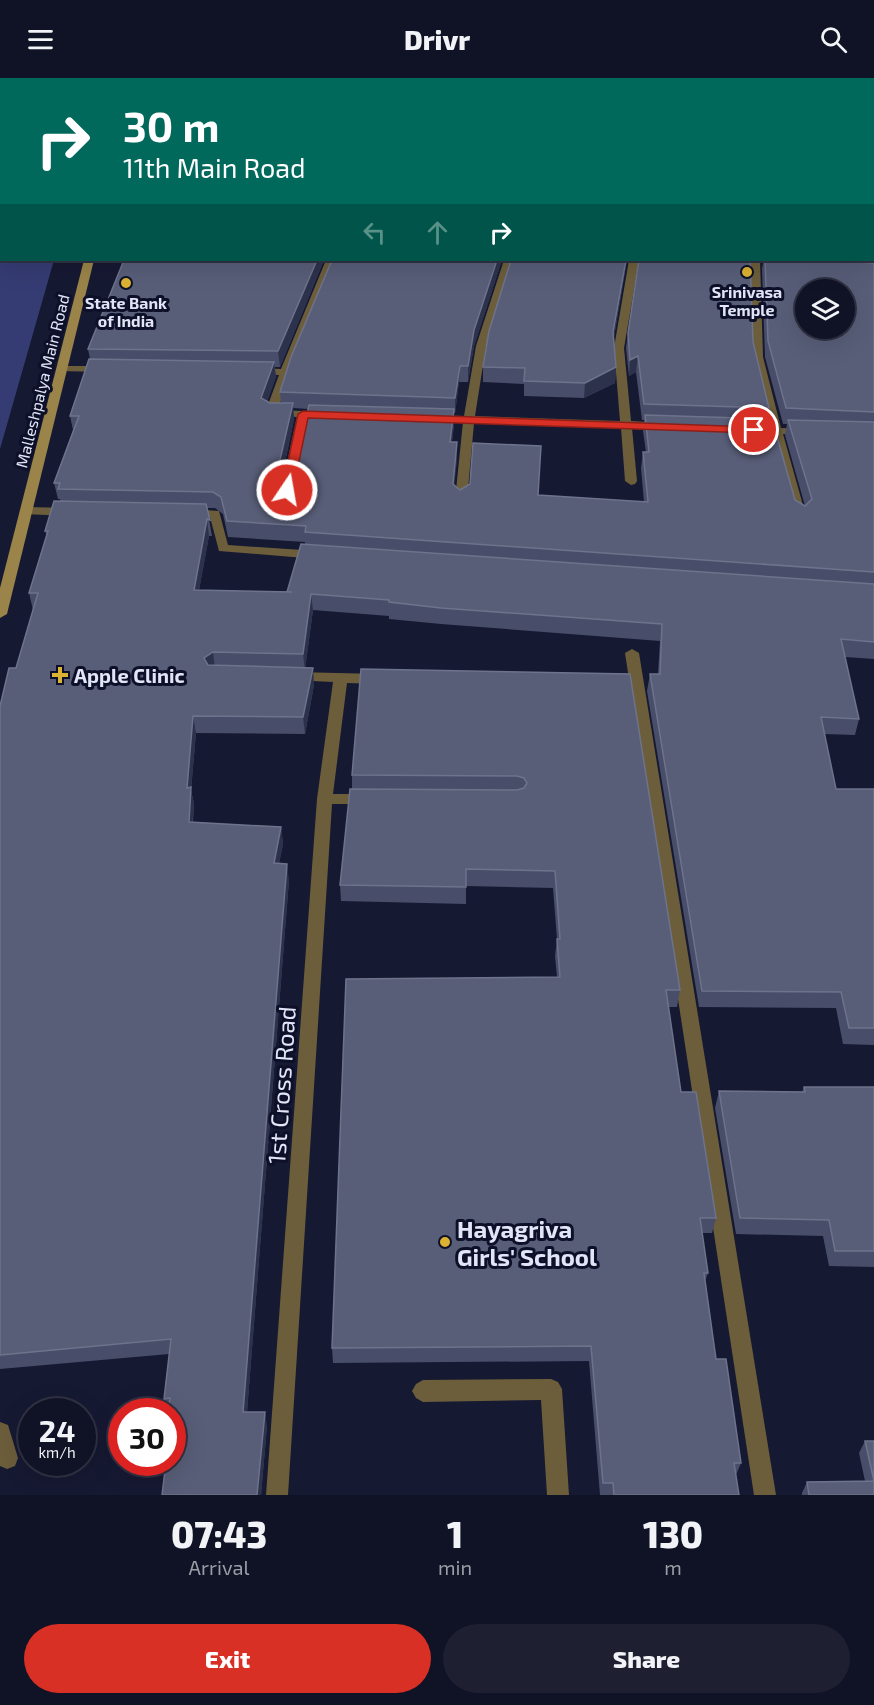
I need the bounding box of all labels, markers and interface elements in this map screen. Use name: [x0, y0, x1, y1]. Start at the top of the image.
icon: menu: [24, 23, 57, 56]
text: Drivr: [404, 23, 470, 55]
icon: search: [817, 23, 850, 56]
text: 30 m: [123, 100, 219, 150]
icon: right: [24, 102, 102, 180]
text: 11th Main Road: [123, 151, 306, 183]
icon: left: [358, 216, 391, 249]
icon: ahead: [421, 216, 454, 249]
icon: right: [484, 216, 517, 249]
marker: Srinivasa Temple: [740, 265, 754, 279]
marker: State Bank of India: [119, 276, 133, 290]
map controls: [795, 279, 855, 339]
button: layers: [795, 279, 855, 339]
place label: Srinivasa Temple: [712, 282, 782, 319]
street label: Malleshpalya Main Road: [11, 292, 73, 470]
place label: State Bank of India: [85, 293, 167, 330]
pin: [728, 404, 779, 455]
icon: arrive: [737, 413, 770, 446]
position arrow: [255, 458, 319, 522]
place label: Apple Clinic: [74, 663, 185, 687]
marker: Apple Clinic: [51, 666, 69, 684]
street label: 1st Cross Road: [261, 1005, 301, 1165]
place label: Hayagriva Girls' School: [457, 1214, 597, 1271]
marker: Hayagriva Girls' School: [438, 1235, 452, 1249]
speed limit sign: 30: [108, 1398, 186, 1476]
text: 24: [39, 1412, 75, 1448]
text: km/h: [38, 1443, 76, 1461]
text: 07:43: [171, 1512, 267, 1555]
text: 1: [447, 1512, 463, 1555]
text: 130: [643, 1512, 703, 1555]
text: Arrival: [189, 1555, 249, 1579]
text: min: [438, 1555, 472, 1579]
text: m: [664, 1555, 682, 1579]
button: Exit: [24, 1624, 431, 1693]
button: Share: [443, 1624, 850, 1693]

